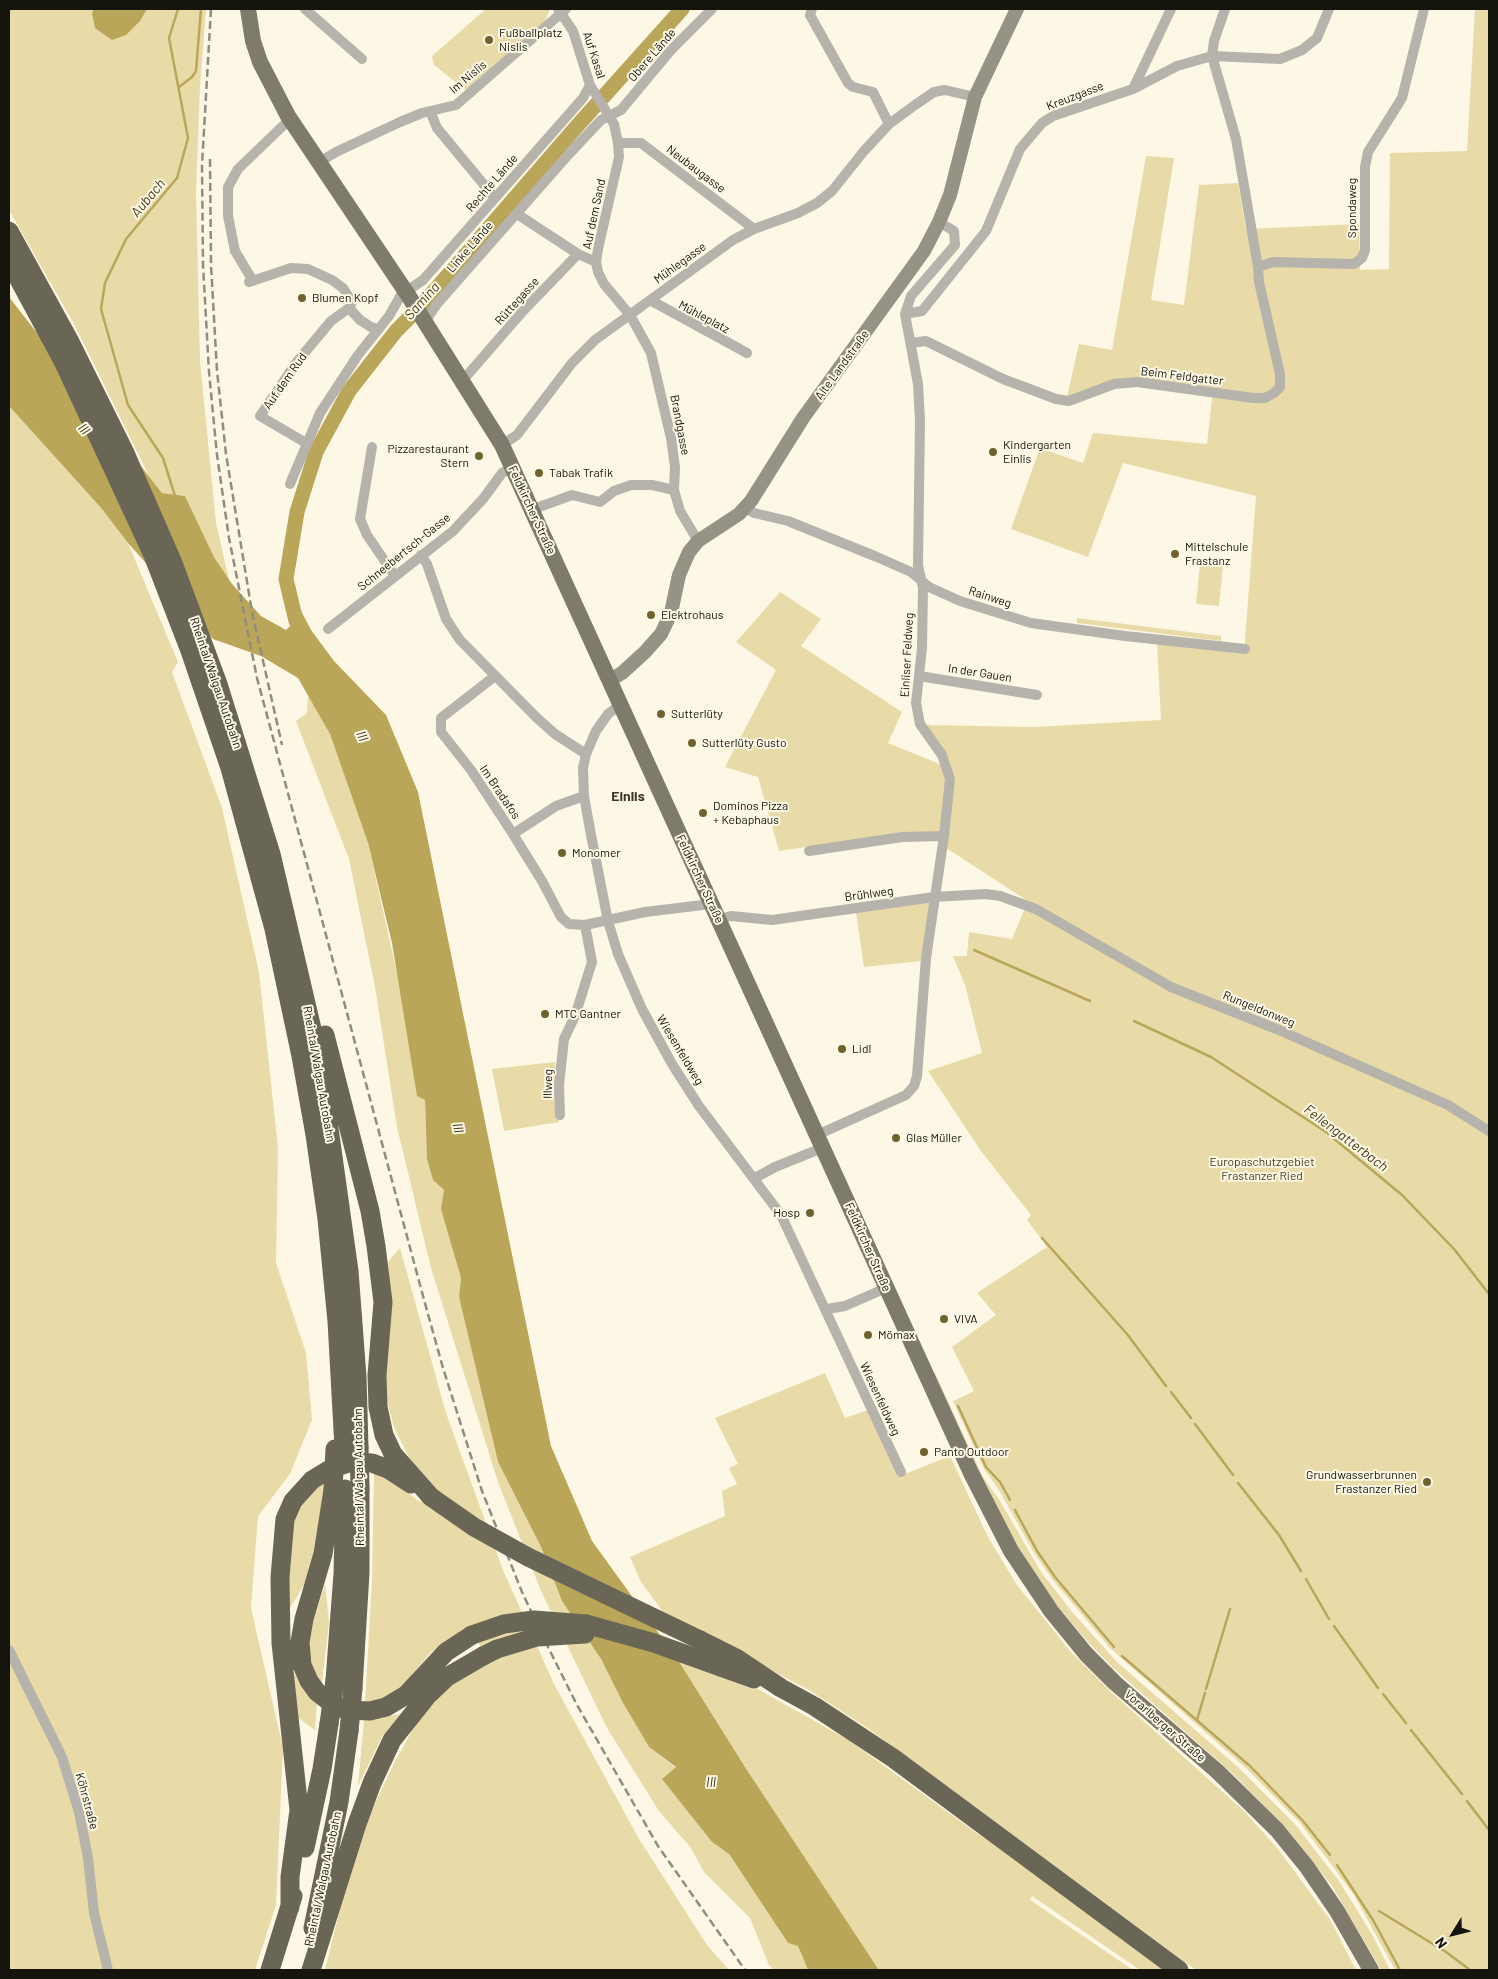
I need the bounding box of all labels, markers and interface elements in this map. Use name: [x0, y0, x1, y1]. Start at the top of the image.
street label: Obere Lände: [625, 25, 679, 85]
place label: Fußballplatz Nislis: [499, 26, 562, 54]
street label: Auf Kasal: [580, 30, 608, 80]
marker: Fußballplatz Nislis: [483, 34, 495, 46]
street label: Im Nislis: [447, 57, 489, 97]
street label: Kreuzgasse: [1044, 79, 1106, 113]
street label: Neubaugasse: [664, 142, 728, 196]
street label: Rechte Lände: [463, 151, 521, 215]
water label: Aubach: [127, 175, 169, 221]
street label: Auf dem Sand: [580, 177, 608, 251]
street label: Spondaweg: [1345, 178, 1359, 238]
street label: Linke Lände: [444, 218, 496, 276]
street label: Mühlegasse: [651, 239, 709, 287]
street label: Rüttegasse: [492, 274, 542, 328]
water label: Samina: [401, 279, 443, 323]
place label: Blumen Kopf: [312, 291, 378, 305]
marker: Blumen Kopf: [296, 292, 308, 304]
street label: Mühleplatz: [676, 298, 732, 336]
street label: Alte Landstraße: [812, 327, 872, 403]
street label: Auf dem Rud: [260, 350, 310, 412]
street label: Beim Feldgatter: [1140, 364, 1224, 388]
street label: Brandgasse: [667, 394, 693, 456]
water label: Ill: [74, 420, 94, 438]
place label: Kindergarten Einlis: [1003, 438, 1071, 466]
place label: Pizzarestaurant Stern: [387, 442, 469, 470]
marker: Kindergarten Einlis: [987, 446, 999, 458]
marker: Pizzarestaurant Stern: [473, 450, 485, 462]
street label: Feldkircher Straße: [505, 463, 559, 557]
place label: Tabak Trafik: [549, 466, 613, 480]
marker: Tabak Trafik: [533, 467, 545, 479]
street label: Schneebertsch-Gasse: [355, 510, 453, 594]
place label: Mittelschule Frastanz: [1185, 540, 1248, 568]
marker: Mittelschule Frastanz: [1169, 548, 1181, 560]
street label: Rainweg: [967, 583, 1013, 611]
place label: Elektrohaus: [661, 608, 723, 622]
marker: Elektrohaus: [645, 609, 657, 621]
street label: Einliser Feldweg: [898, 612, 916, 698]
street label: Rheintal/Walgau Autobahn: [187, 615, 245, 751]
street label: In der Gauen: [947, 661, 1013, 685]
place label: Sutterlüty: [671, 707, 723, 721]
marker: Sutterlüty: [655, 708, 667, 720]
water label: Ill: [352, 728, 372, 744]
place label: Sutterlüty Gusto: [702, 736, 787, 750]
marker: Sutterlüty Gusto: [686, 737, 698, 749]
street label: Im Bradafos: [477, 762, 523, 822]
district label: Einlis: [611, 788, 645, 804]
place label: Dominos Pizza + Kebaphaus: [713, 799, 788, 827]
marker: Dominos Pizza + Kebaphaus: [697, 807, 709, 819]
street label: Feldkircher Straße: [673, 832, 727, 926]
place label: Monomer: [572, 846, 621, 860]
marker: Monomer: [556, 847, 568, 859]
street label: Brühlweg: [844, 883, 894, 905]
street label: Rungeldonweg: [1221, 988, 1297, 1030]
street label: Rheintal/Walgau Autobahn: [300, 1005, 338, 1143]
place label: MTC Gantner: [555, 1007, 621, 1021]
marker: MTC Gantner: [539, 1008, 551, 1020]
street label: Wiesenfeldweg: [653, 1012, 707, 1088]
place label: Lidl: [852, 1042, 871, 1056]
marker: Lidl: [836, 1043, 848, 1055]
street label: Illweg: [541, 1069, 555, 1099]
water label: Fellengatterbach: [1301, 1101, 1391, 1175]
water label: Ill: [449, 1122, 467, 1134]
place label: Glas Müller: [906, 1131, 962, 1145]
marker: Glas Müller: [890, 1132, 902, 1144]
park label: Europaschutzgebiet Frastanzer Ried: [1209, 1155, 1315, 1183]
street label: Feldkircher Straße: [842, 1200, 894, 1294]
place label: Hosp: [773, 1206, 800, 1220]
marker: Hosp: [804, 1207, 816, 1219]
place label: VIVA: [954, 1312, 977, 1326]
marker: VIVA: [938, 1313, 950, 1325]
place label: Mömax: [878, 1328, 915, 1342]
marker: Mömax: [862, 1329, 874, 1341]
street label: Wiesenfeldweg: [857, 1360, 903, 1438]
street label: Rheintal/Walgau Autobahn: [351, 1408, 367, 1546]
place label: Panto Outdoor: [934, 1445, 1009, 1459]
marker: Panto Outdoor: [918, 1446, 930, 1458]
place label: Grundwasserbrunnen Frastanzer Ried: [1306, 1468, 1417, 1496]
marker: Grundwasserbrunnen Frastanzer Ried: [1421, 1476, 1433, 1488]
street label: Vorarlberger Straße: [1122, 1687, 1208, 1765]
street label: Köhrstraße: [73, 1771, 101, 1831]
water label: Ill: [706, 1774, 716, 1790]
street label: Rheintal/Walgau Autobahn: [302, 1810, 344, 1948]
north arrow: [1428, 1909, 1478, 1959]
text: N: [1431, 1934, 1450, 1952]

